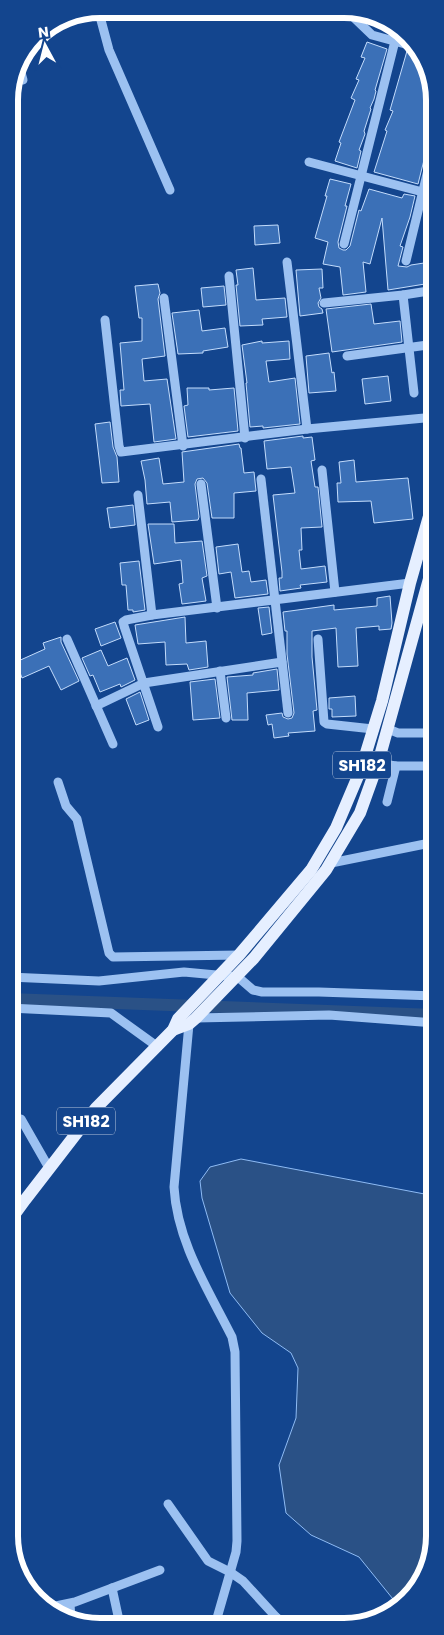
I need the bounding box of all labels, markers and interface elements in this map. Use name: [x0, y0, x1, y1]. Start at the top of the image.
north arrow: [20, 20, 70, 70]
text: N: [37, 22, 50, 43]
road number: SH182: [333, 752, 391, 778]
road number: SH182: [57, 1108, 115, 1134]

